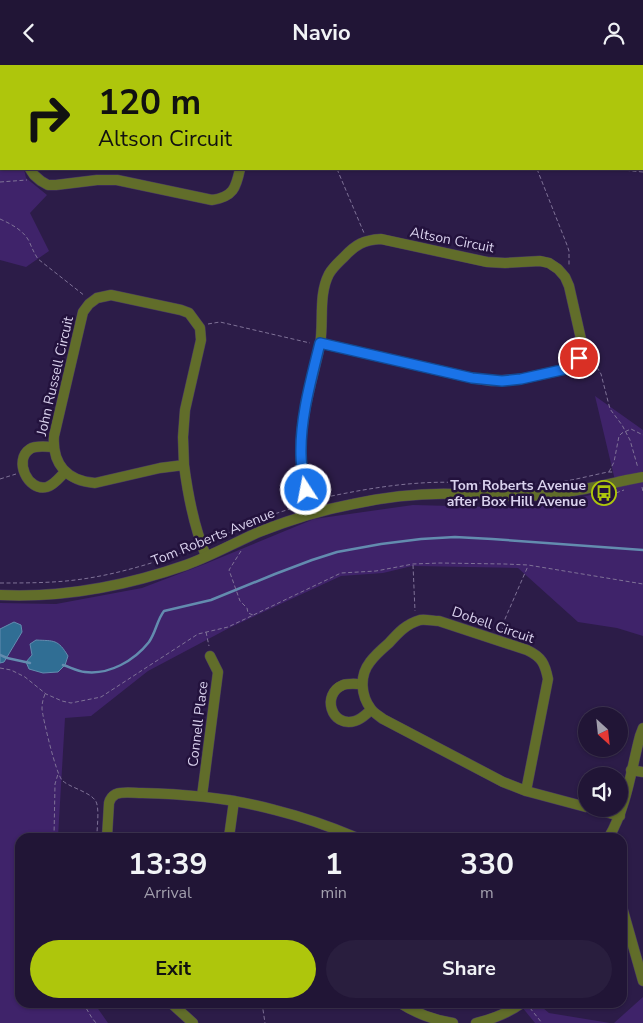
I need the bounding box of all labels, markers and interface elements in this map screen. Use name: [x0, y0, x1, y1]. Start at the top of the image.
text: Navio: [292, 18, 351, 48]
icon: back: [15, 19, 43, 47]
icon: person: [600, 19, 628, 47]
text: 120 m: [98, 79, 201, 126]
icon: right: [15, 85, 80, 150]
text: Altson Circuit: [98, 124, 232, 154]
street label: Altson Circuit: [408, 223, 496, 257]
street label: John Russell Circuit: [32, 314, 78, 439]
pin: [558, 337, 600, 379]
icon: arrive: [565, 344, 593, 372]
position arrow: [279, 463, 331, 515]
place label: Tom Roberts Avenue after Box Hill Avenue: [447, 476, 586, 511]
bus stop icon: Tom Roberts Avenue after Box Hill Avenue: [591, 480, 617, 506]
street label: Tom Roberts Avenue: [148, 504, 278, 570]
street label: Dobell Circuit: [449, 602, 537, 648]
street label: Connell Place: [183, 680, 213, 768]
north arrow: [578, 707, 628, 757]
map controls: [578, 707, 628, 817]
button: sound: [578, 767, 628, 817]
text: 13:39: [128, 844, 207, 885]
text: 1: [325, 844, 343, 885]
text: 330: [460, 844, 514, 885]
text: Arrival: [144, 882, 192, 904]
text: min: [320, 882, 347, 904]
text: m: [480, 882, 494, 904]
button: Exit: [30, 940, 316, 998]
button: Share: [326, 940, 612, 998]

